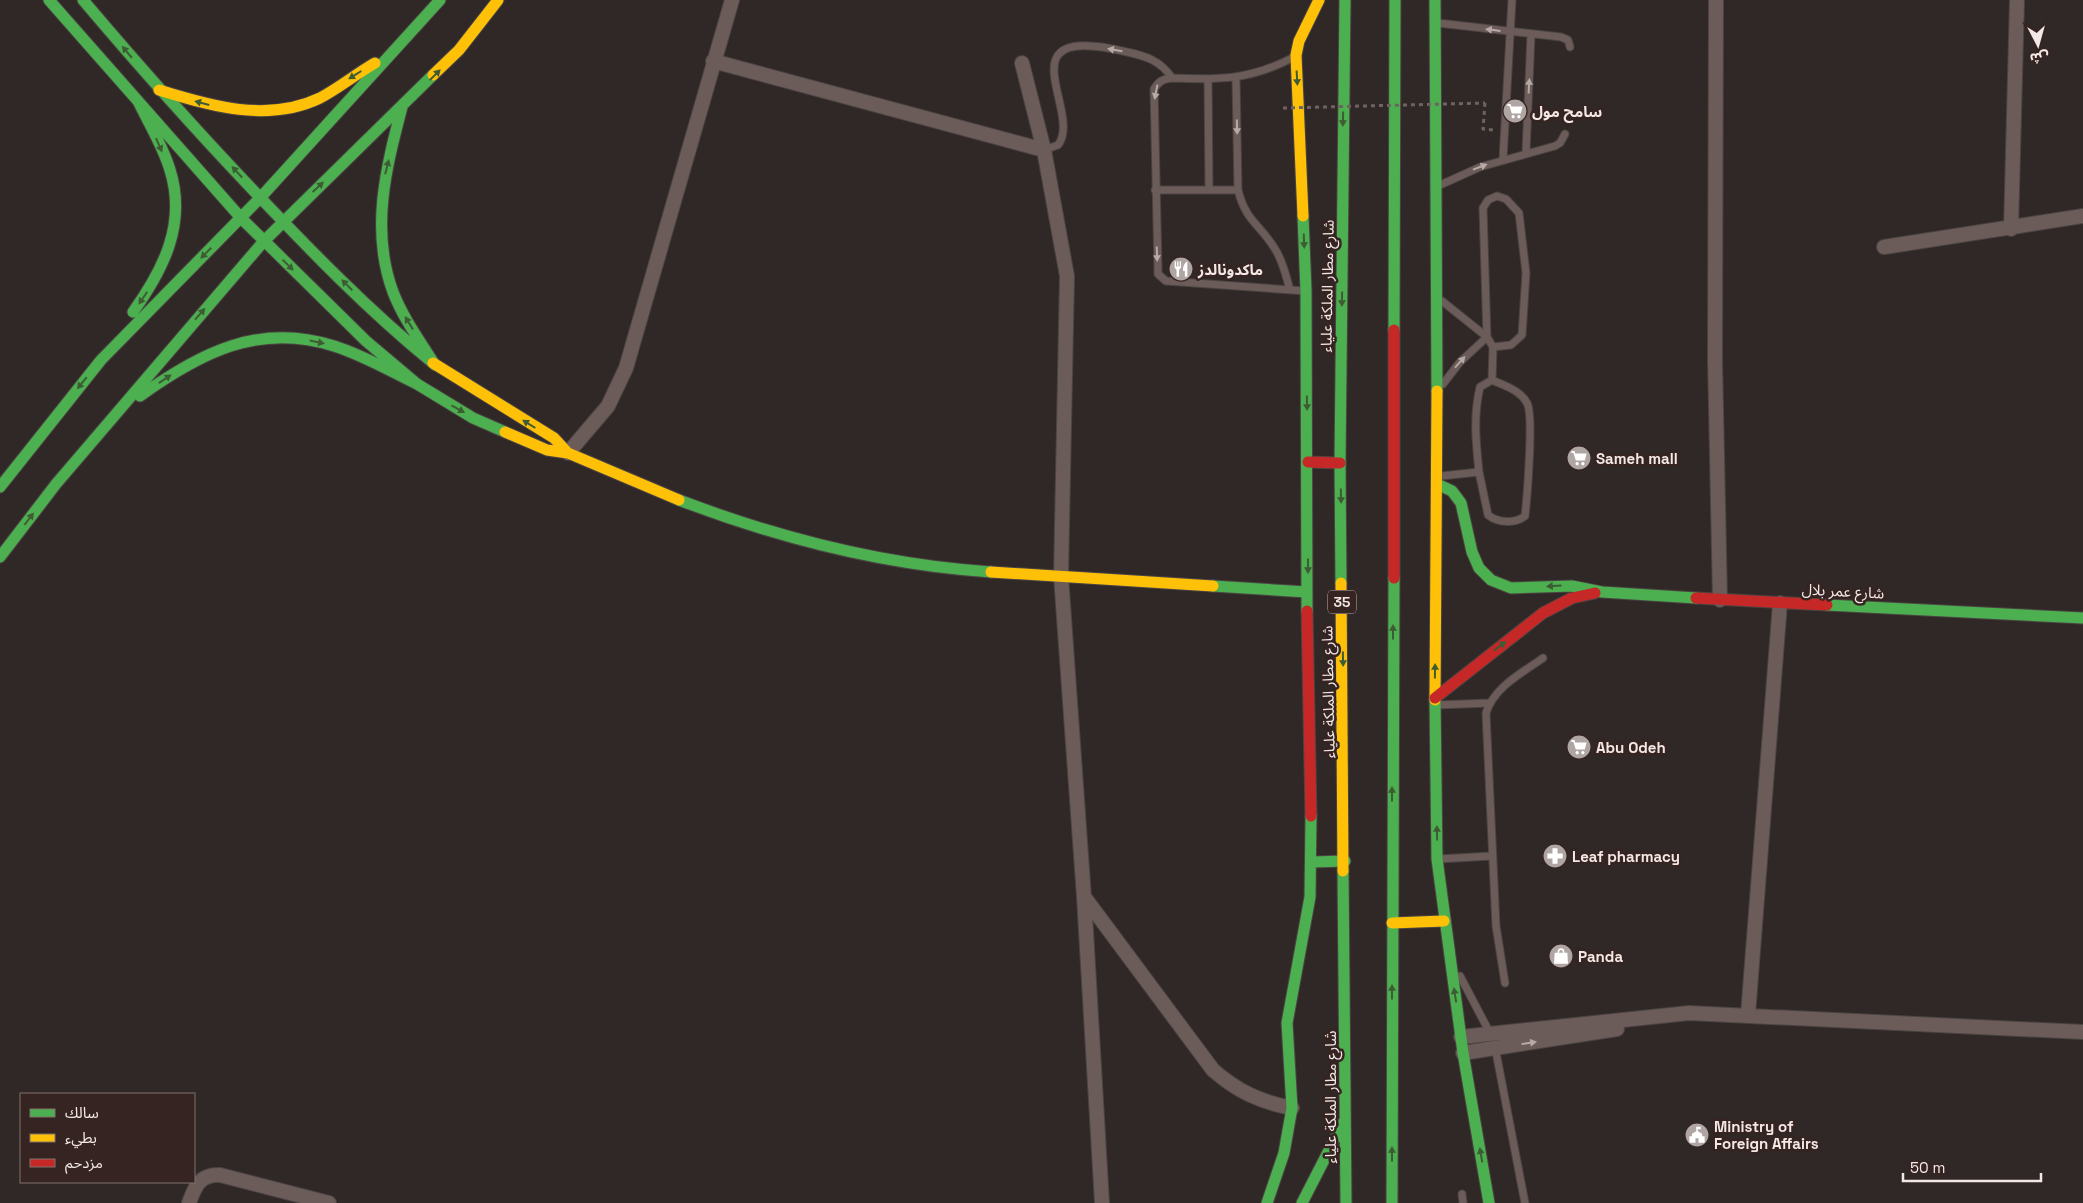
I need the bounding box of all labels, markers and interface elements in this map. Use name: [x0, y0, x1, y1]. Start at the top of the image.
north arrow: [2013, 20, 2063, 70]
one-way arrow: [1485, 26, 1501, 34]
one-way arrow: [1106, 45, 1122, 53]
one-way arrow: [122, 46, 133, 59]
text: ش: [2029, 48, 2050, 68]
one-way arrow: [429, 69, 441, 81]
one-way arrow: [348, 70, 362, 80]
one-way arrow: [1294, 71, 1302, 87]
one-way arrow: [1525, 78, 1533, 94]
one-way arrow: [1152, 84, 1160, 100]
supermarket icon: سامح مول: [1502, 98, 1528, 124]
one-way arrow: [194, 99, 209, 107]
place label: سامح مول: [1532, 102, 1602, 123]
one-way arrow: [1339, 111, 1347, 127]
one-way arrow: [1233, 120, 1241, 136]
one-way arrow: [155, 138, 163, 152]
one-way arrow: [383, 159, 391, 174]
one-way arrow: [1473, 163, 1488, 171]
one-way arrow: [231, 166, 243, 178]
one-way arrow: [311, 181, 323, 193]
street label: شارع مطار الملكة علياء: [1316, 219, 1341, 353]
one-way arrow: [1301, 233, 1309, 249]
one-way arrow: [1154, 246, 1162, 262]
one-way arrow: [201, 247, 213, 259]
restaurant icon: ماكدونالدز: [1168, 256, 1194, 282]
one-way arrow: [282, 259, 294, 271]
place label: ماكدونالدز: [1197, 260, 1263, 279]
one-way arrow: [341, 280, 353, 292]
one-way arrow: [138, 291, 148, 304]
one-way arrow: [1338, 291, 1346, 307]
one-way arrow: [195, 308, 206, 321]
one-way arrow: [405, 317, 414, 330]
one-way arrow: [310, 338, 325, 346]
one-way arrow: [1454, 357, 1466, 369]
one-way arrow: [158, 374, 172, 384]
one-way arrow: [77, 376, 88, 389]
one-way arrow: [1303, 396, 1311, 412]
one-way arrow: [451, 405, 465, 414]
one-way arrow: [523, 419, 536, 428]
supermarket icon: Sameh mall: [1566, 445, 1592, 471]
place label: Sameh mall: [1596, 449, 1678, 468]
one-way arrow: [1337, 488, 1345, 504]
one-way arrow: [24, 513, 35, 526]
one-way arrow: [1303, 558, 1311, 574]
street label: شارع عمر بلال: [1801, 579, 1885, 606]
one-way arrow: [1546, 583, 1562, 591]
road number: 35: [1328, 590, 1356, 614]
one-way arrow: [1389, 624, 1397, 640]
street label: شارع مطار الملكة علياء: [1317, 625, 1342, 759]
one-way arrow: [1493, 641, 1506, 652]
one-way arrow: [1339, 651, 1347, 667]
one-way arrow: [1431, 662, 1439, 678]
supermarket icon: Abu Odeh: [1566, 734, 1592, 760]
place label: Abu Odeh: [1596, 738, 1666, 757]
one-way arrow: [1388, 786, 1396, 802]
one-way arrow: [1433, 825, 1441, 841]
pharmacy icon: Leaf pharmacy: [1542, 843, 1568, 869]
place label: Leaf pharmacy: [1572, 847, 1680, 866]
shop icon: Panda: [1548, 943, 1574, 969]
place label: Panda: [1578, 947, 1623, 966]
one-way arrow: [1388, 984, 1396, 1000]
one-way arrow: [1450, 986, 1458, 1002]
street label: شارع مطار الملكة علياء: [1321, 1030, 1343, 1163]
one-way arrow: [1521, 1038, 1537, 1046]
legend: [20, 1093, 195, 1183]
text: سالك: [65, 1103, 99, 1122]
place label: Ministry of Foreign Affairs: [1714, 1117, 1819, 1153]
public building icon: Ministry of Foreign Affairs: [1684, 1122, 1710, 1148]
text: بطيء: [65, 1128, 97, 1149]
one-way arrow: [1388, 1146, 1396, 1162]
one-way arrow: [1476, 1147, 1484, 1163]
scale bar: [1903, 1150, 2040, 1182]
text: مزدحم: [65, 1153, 103, 1174]
text: 50 m: [1910, 1158, 1945, 1177]

